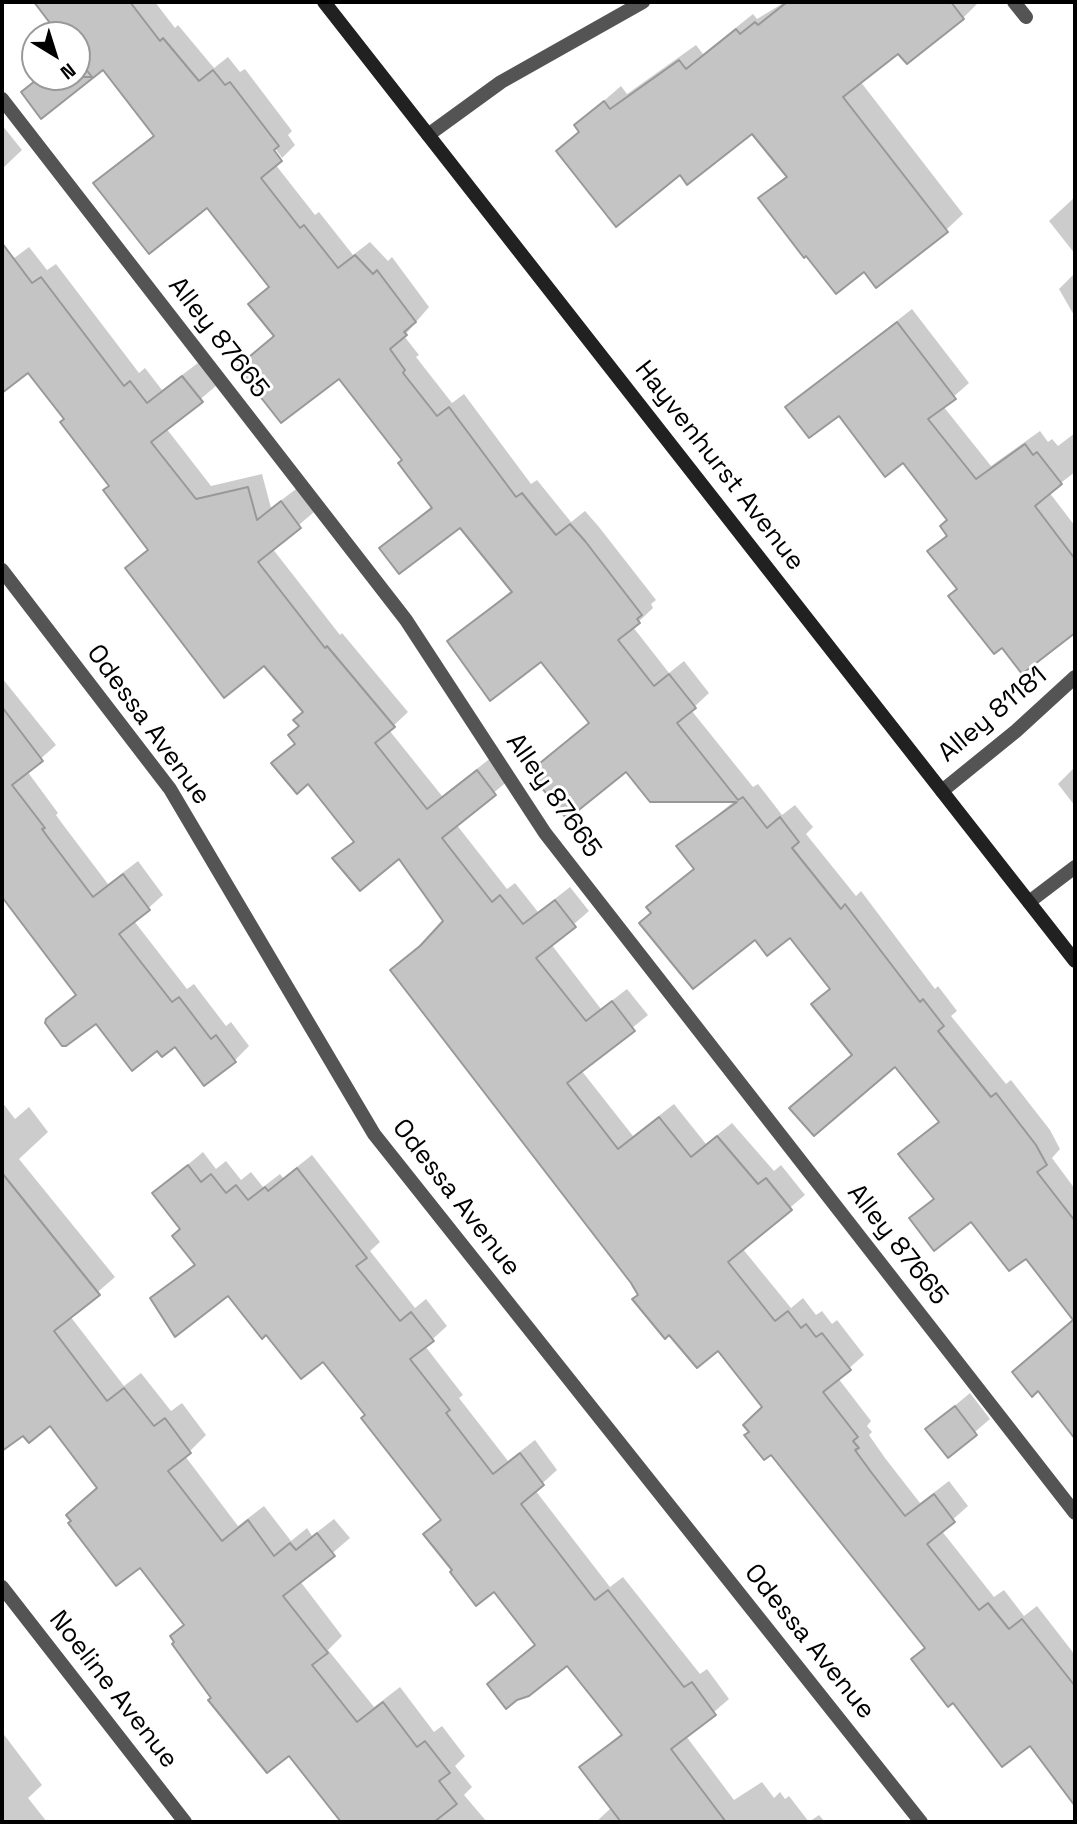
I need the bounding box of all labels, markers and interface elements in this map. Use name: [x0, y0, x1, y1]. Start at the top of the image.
north arrow: [21, 21, 91, 91]
text: N: [55, 58, 81, 85]
street label: Alley 87665: [161, 271, 275, 405]
street label: Hayvenhurst Avenue: [627, 355, 811, 577]
street label: Odessa Avenue: [79, 639, 217, 811]
street label: Alley 81181: [932, 661, 1054, 769]
street label: Alley 87665: [499, 728, 607, 864]
street label: Odessa Avenue: [385, 1113, 527, 1283]
street label: Alley 87665: [840, 1178, 954, 1312]
street label: Odessa Avenue: [737, 1558, 881, 1726]
street label: Noeline Avenue: [42, 1605, 184, 1775]

